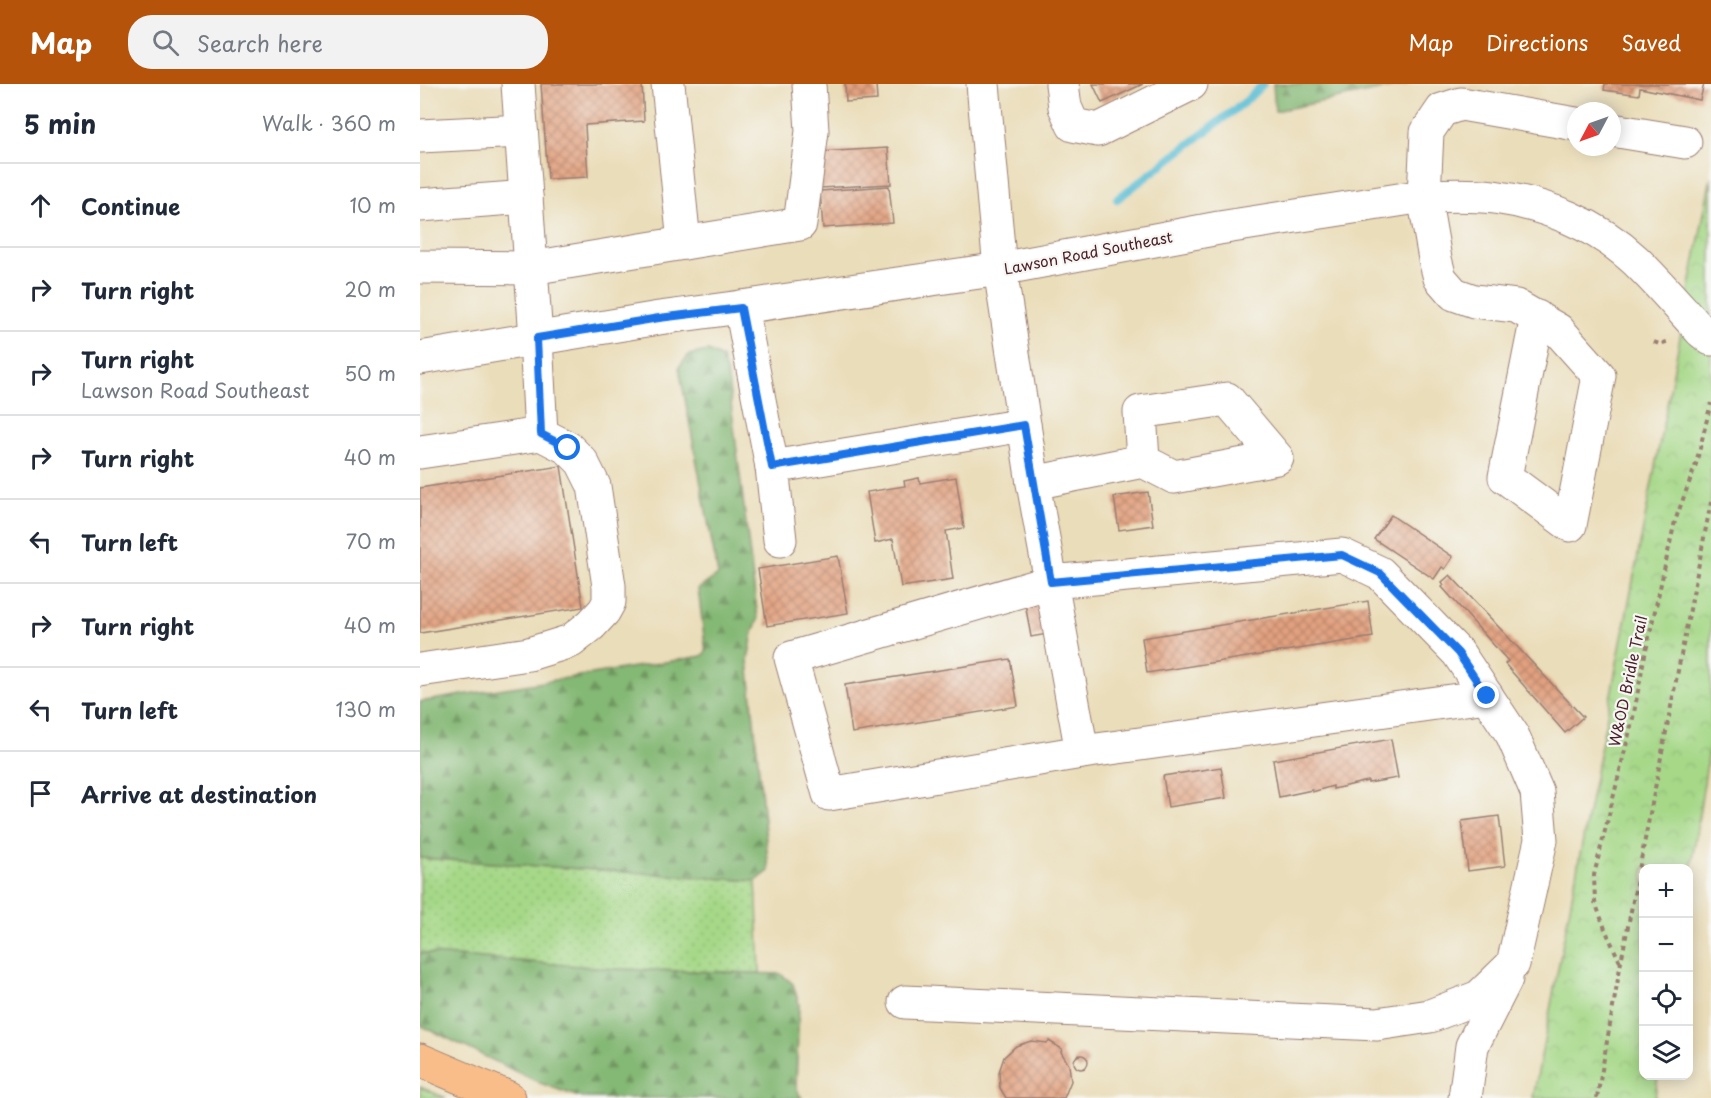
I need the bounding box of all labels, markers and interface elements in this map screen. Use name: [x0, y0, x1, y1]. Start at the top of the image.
search box: [128, 15, 548, 69]
text: Map: [30, 21, 92, 64]
icon: search: [149, 26, 182, 59]
text: Search here: [197, 26, 323, 59]
text: Map: [1408, 26, 1453, 58]
text: Directions: [1486, 26, 1588, 58]
text: Saved: [1621, 26, 1681, 58]
north arrow: [1567, 102, 1621, 156]
text: 5 min: [24, 104, 96, 143]
text: Walk · 360 m: [262, 108, 396, 138]
icon: ahead: [24, 189, 57, 222]
text: Continue: [81, 189, 180, 222]
text: 10 m: [349, 190, 396, 220]
street label: Lawson Road Southeast: [1002, 224, 1174, 280]
icon: right: [24, 273, 57, 306]
text: Turn right: [81, 273, 194, 306]
text: 20 m: [344, 274, 396, 304]
text: Turn right: [81, 342, 194, 375]
icon: right: [24, 357, 57, 390]
text: 50 m: [344, 358, 396, 388]
text: Lawson Road Southeast: [81, 375, 309, 405]
route start: [554, 434, 580, 460]
icon: right: [24, 441, 57, 474]
text: Turn right: [81, 441, 194, 474]
text: 40 m: [344, 442, 396, 472]
icon: left: [24, 525, 57, 558]
text: Turn left: [81, 525, 178, 558]
text: 70 m: [346, 526, 396, 556]
icon: right: [24, 609, 57, 642]
text: Turn right: [81, 609, 194, 642]
text: 40 m: [344, 610, 396, 640]
street label: W&OD Bridle Trail: [1602, 613, 1652, 749]
route end: [1473, 682, 1499, 708]
icon: left: [24, 693, 57, 726]
text: Turn left: [81, 693, 178, 726]
text: 130 m: [336, 694, 396, 724]
icon: arrive: [24, 777, 57, 810]
text: Arrive at destination: [81, 777, 317, 810]
map controls: [1639, 864, 1693, 1080]
button: +: [1639, 864, 1693, 918]
button: −: [1639, 918, 1693, 972]
button: locate: [1639, 972, 1693, 1026]
button: layers: [1639, 1026, 1693, 1080]

